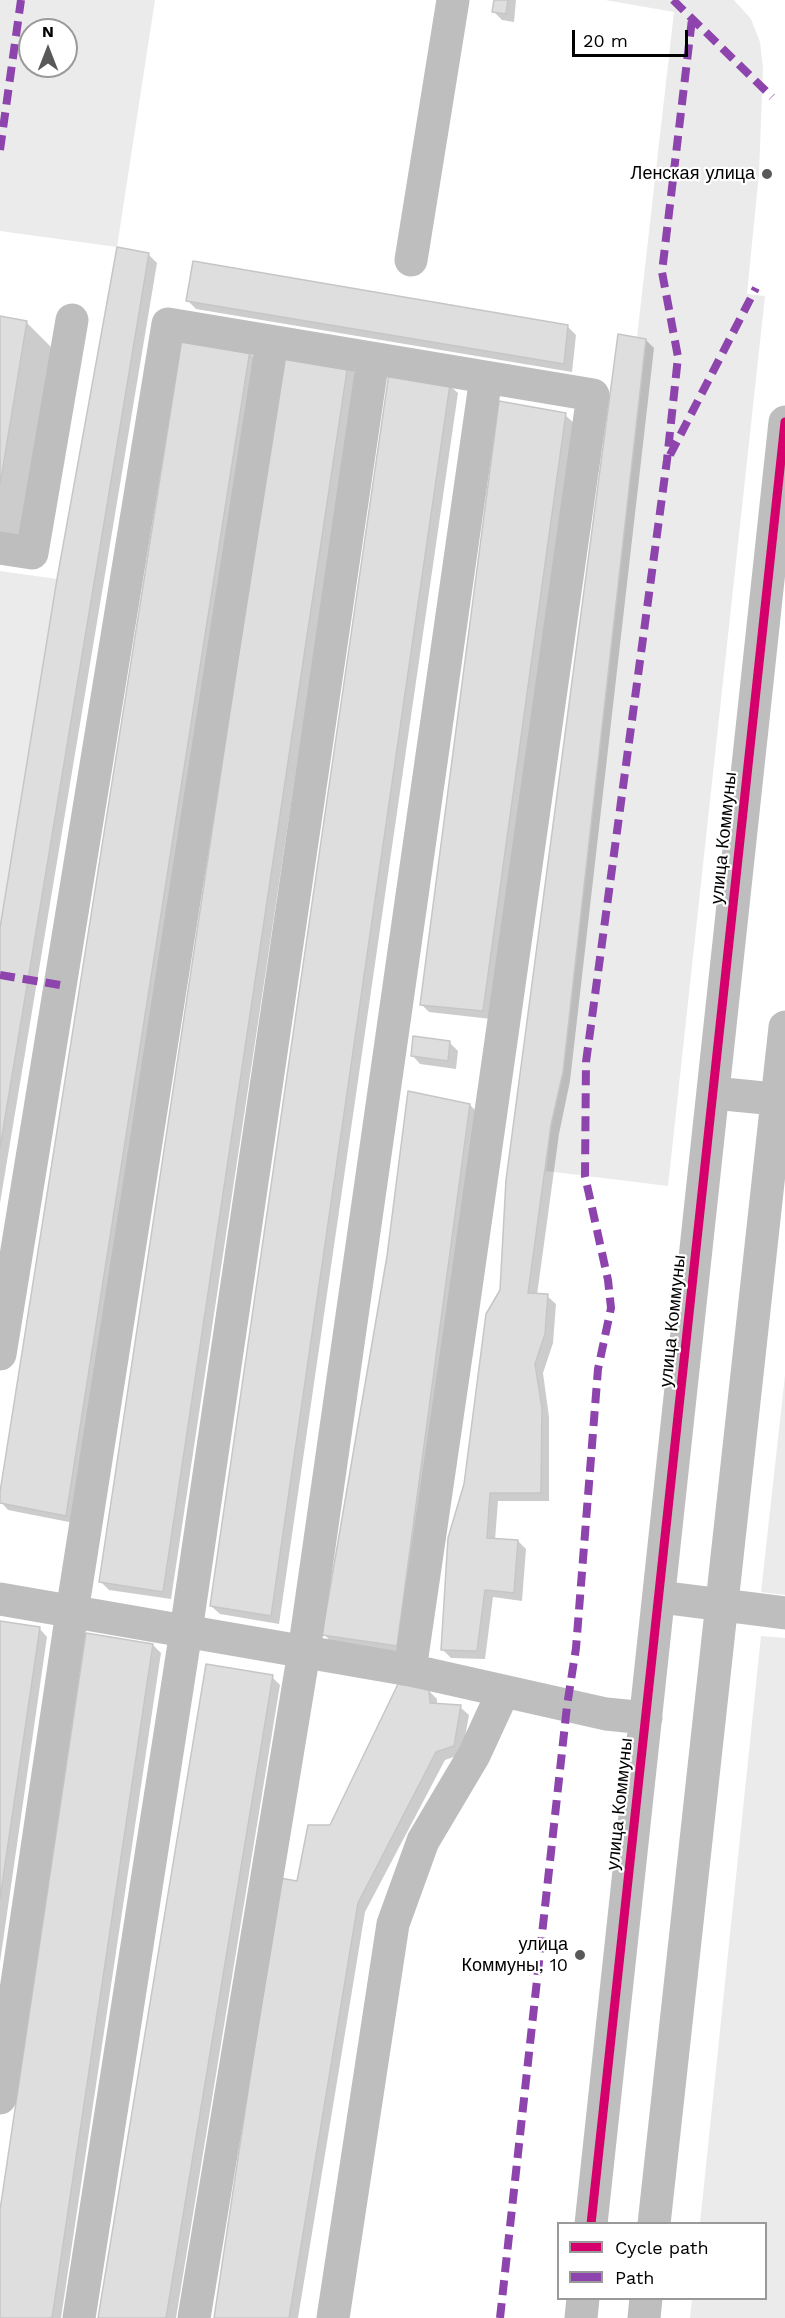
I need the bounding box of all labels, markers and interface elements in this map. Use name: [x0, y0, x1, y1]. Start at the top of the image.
north arrow: [18, 18, 78, 78]
scale bar: [575, 18, 690, 56]
text: N: [42, 22, 54, 41]
text: 20 m: [583, 30, 628, 51]
place label: Ленская улица: [631, 163, 755, 185]
marker: Ленская улица: [760, 167, 774, 181]
street label: улица Коммуны: [706, 771, 742, 905]
street label: улица Коммуны: [655, 1254, 691, 1388]
street label: улица Коммуны: [602, 1737, 638, 1871]
place label: улица Коммуны, 10: [462, 1934, 568, 1976]
marker: улица Коммуны, 10: [573, 1948, 587, 1962]
legend: [557, 2222, 767, 2300]
text: Cycle path: [615, 2237, 709, 2258]
text: Path: [615, 2267, 655, 2288]

